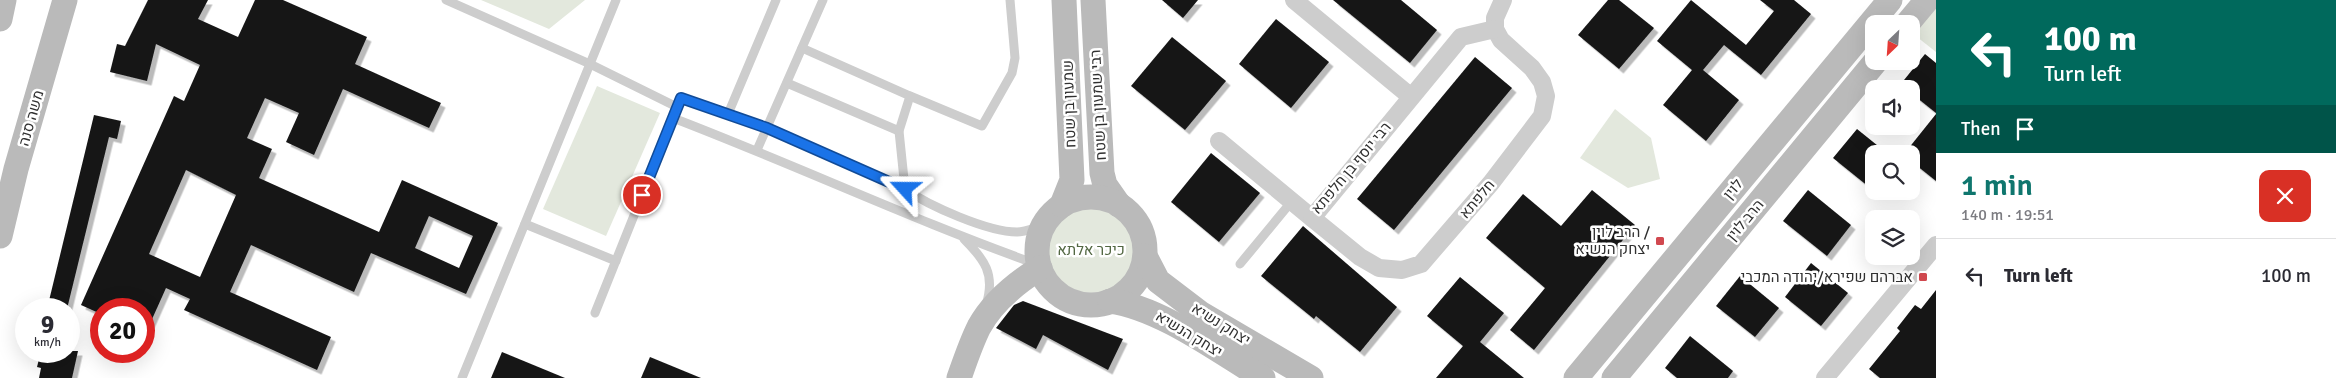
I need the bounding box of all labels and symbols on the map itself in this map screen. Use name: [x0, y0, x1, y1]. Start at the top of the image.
north arrow: [1865, 15, 1920, 70]
street label: רבי שמעון בן שטח: [1086, 49, 1110, 161]
street label: שמעון בן שטח: [1058, 60, 1080, 148]
street label: משה סנה: [14, 88, 48, 148]
street label: רבי יוסף בן חלפתא: [1307, 118, 1395, 218]
position arrow: [878, 162, 930, 214]
pin: [621, 174, 663, 216]
street label: לוין: [1719, 175, 1747, 203]
street label: חלפתא: [1456, 176, 1498, 222]
street label: הרב לוין: [1723, 196, 1767, 244]
place label: הרב לוין / יצחק הנשיא: [1575, 223, 1651, 258]
marker: הרב לוין / יצחק הנשיא: [1654, 235, 1666, 247]
park label: כיכר אלתא: [1057, 241, 1125, 259]
place label: אברהם שפירא/יהודה המכבי: [1741, 268, 1913, 286]
marker: אברהם שפירא/יהודה המכבי: [1917, 271, 1929, 283]
speed limit sign: 20: [90, 298, 155, 363]
street label: יצחק נשיא: [1188, 299, 1254, 349]
street label: יצחק הנשיא: [1152, 307, 1226, 361]

